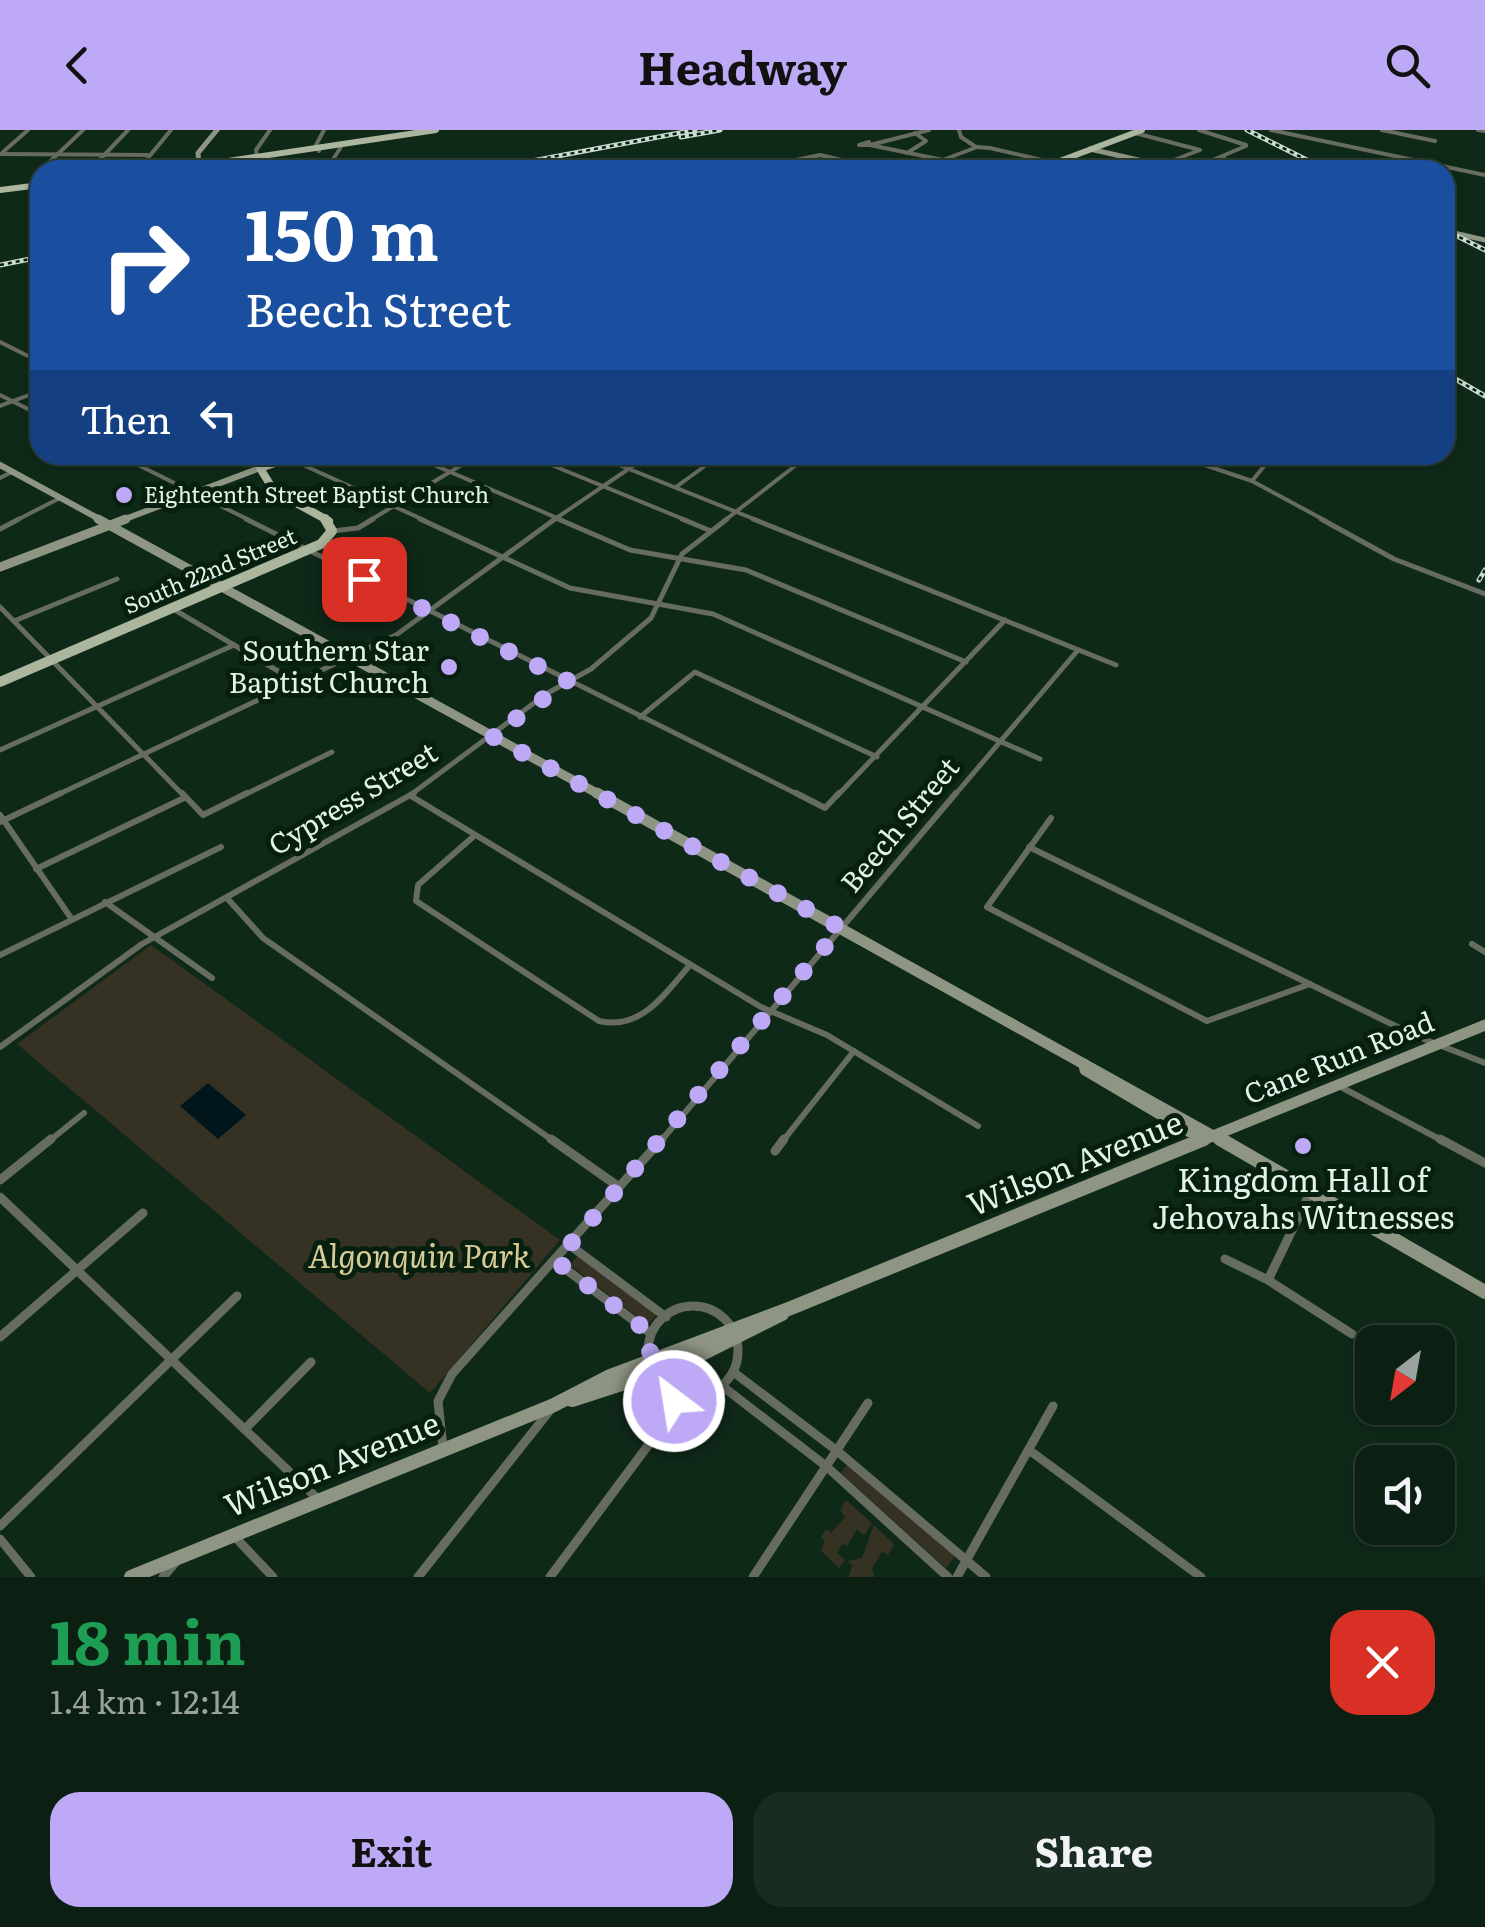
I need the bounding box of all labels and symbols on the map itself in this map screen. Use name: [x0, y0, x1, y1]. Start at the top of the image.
place label: Eighteenth Street Baptist Church: [144, 477, 489, 510]
marker: Eighteenth Street Baptist Church: [113, 484, 135, 506]
street label: South 22nd Street: [118, 518, 301, 621]
pin: [322, 537, 407, 622]
place label: Southern Star Baptist Church: [229, 628, 430, 702]
marker: Southern Star Baptist Church: [438, 656, 460, 678]
street label: Cypress Street: [260, 730, 445, 864]
street label: Beech Street: [829, 746, 968, 901]
street label: Cane Run Road: [1237, 999, 1440, 1113]
street label: Wilson Avenue: [959, 1096, 1189, 1226]
marker: Kingdom Hall of Jehovahs Witnesses: [1292, 1135, 1314, 1157]
place label: Kingdom Hall of Jehovahs Witnesses: [1152, 1154, 1454, 1239]
park label: Algonquin Park: [308, 1230, 531, 1278]
north arrow: [1355, 1325, 1455, 1425]
position arrow: [622, 1349, 726, 1453]
street label: Wilson Avenue: [216, 1397, 446, 1527]

